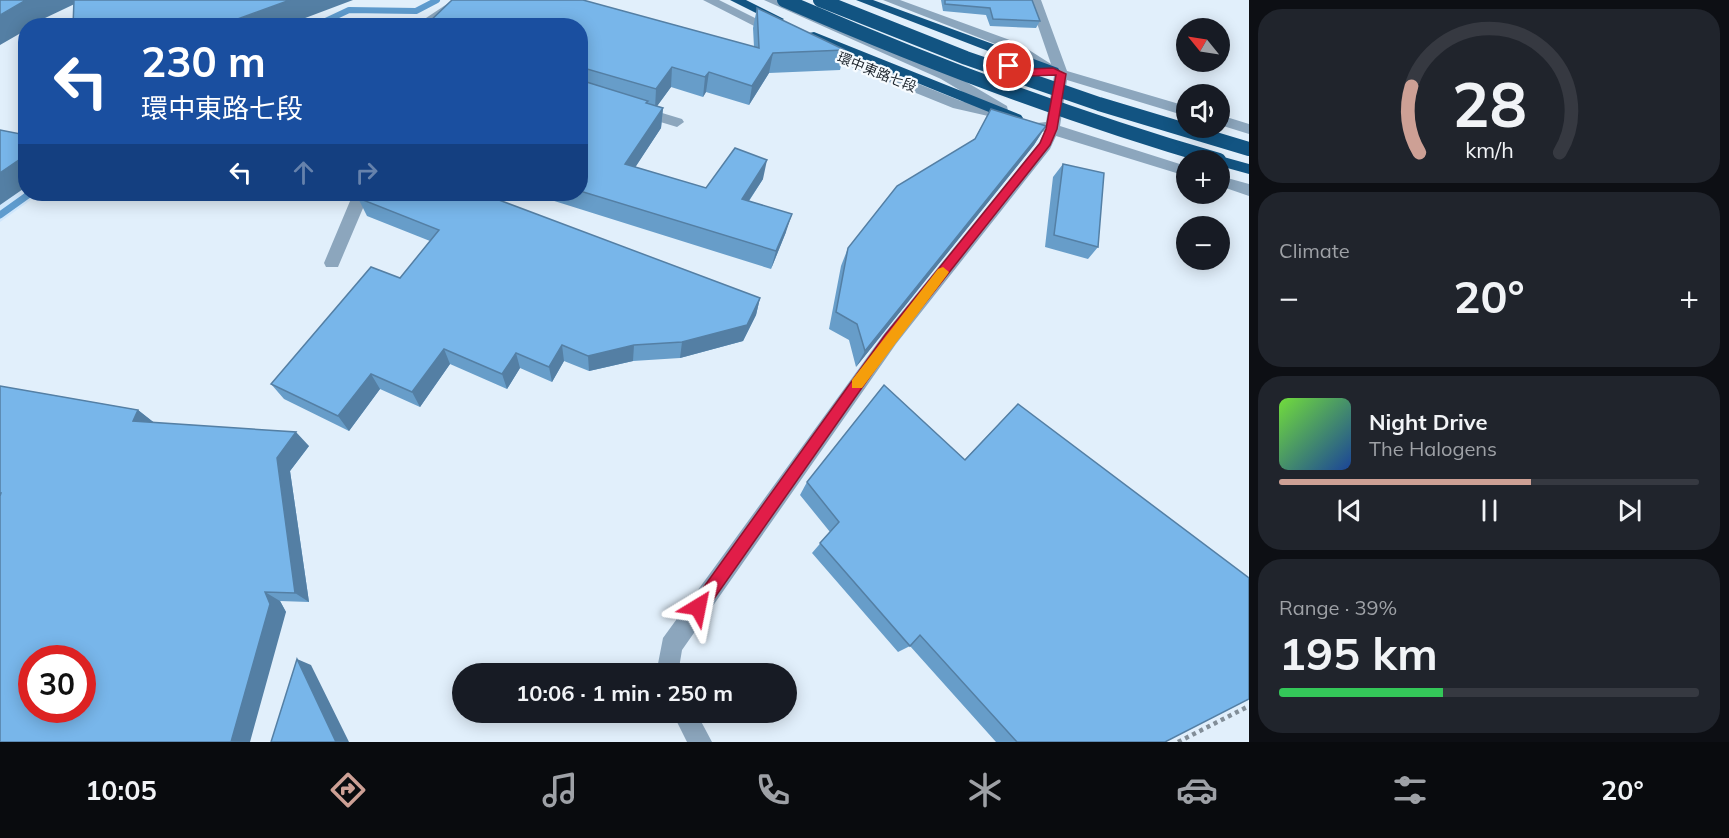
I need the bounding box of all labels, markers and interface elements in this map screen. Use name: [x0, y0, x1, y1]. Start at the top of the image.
north arrow: [1176, 18, 1230, 72]
map controls: [1176, 18, 1230, 270]
text: 230 m: [141, 35, 266, 88]
pin: [983, 40, 1034, 91]
icon: left: [42, 42, 120, 120]
street label: 環中東路七段: [835, 48, 919, 96]
icon: arrive: [992, 49, 1025, 82]
text: 28: [1452, 64, 1526, 143]
button: sound: [1176, 84, 1230, 138]
text: 環中東路七段: [141, 91, 303, 125]
text: km/h: [1465, 137, 1513, 164]
button: +: [1176, 150, 1230, 204]
icon: left: [224, 156, 257, 189]
icon: ahead: [287, 156, 320, 189]
icon: right: [350, 156, 383, 189]
button: −: [1176, 216, 1230, 270]
text: Climate: [1279, 238, 1350, 263]
text: 20°: [1453, 268, 1525, 324]
text: −: [1279, 276, 1299, 317]
text: +: [1679, 276, 1699, 317]
text: Night Drive: [1369, 408, 1488, 436]
text: The Halogens: [1369, 436, 1497, 461]
icon: previous: [1333, 494, 1366, 527]
icon: pause: [1473, 494, 1506, 527]
icon: next: [1613, 494, 1646, 527]
position arrow: [666, 575, 730, 639]
text: Range · 39%: [1279, 595, 1397, 620]
text: 195 km: [1279, 625, 1438, 681]
speed limit sign: 30: [18, 645, 96, 723]
text: 10:06 · 1 min · 250 m: [516, 679, 733, 707]
icon: directions: [327, 769, 369, 811]
icon: music: [539, 769, 581, 811]
icon: phone: [752, 769, 794, 811]
icon: climate: [964, 769, 1006, 811]
icon: car: [1176, 769, 1218, 811]
icon: filters: [1389, 769, 1431, 811]
text: 10:05: [85, 773, 157, 807]
text: 20°: [1601, 773, 1644, 807]

